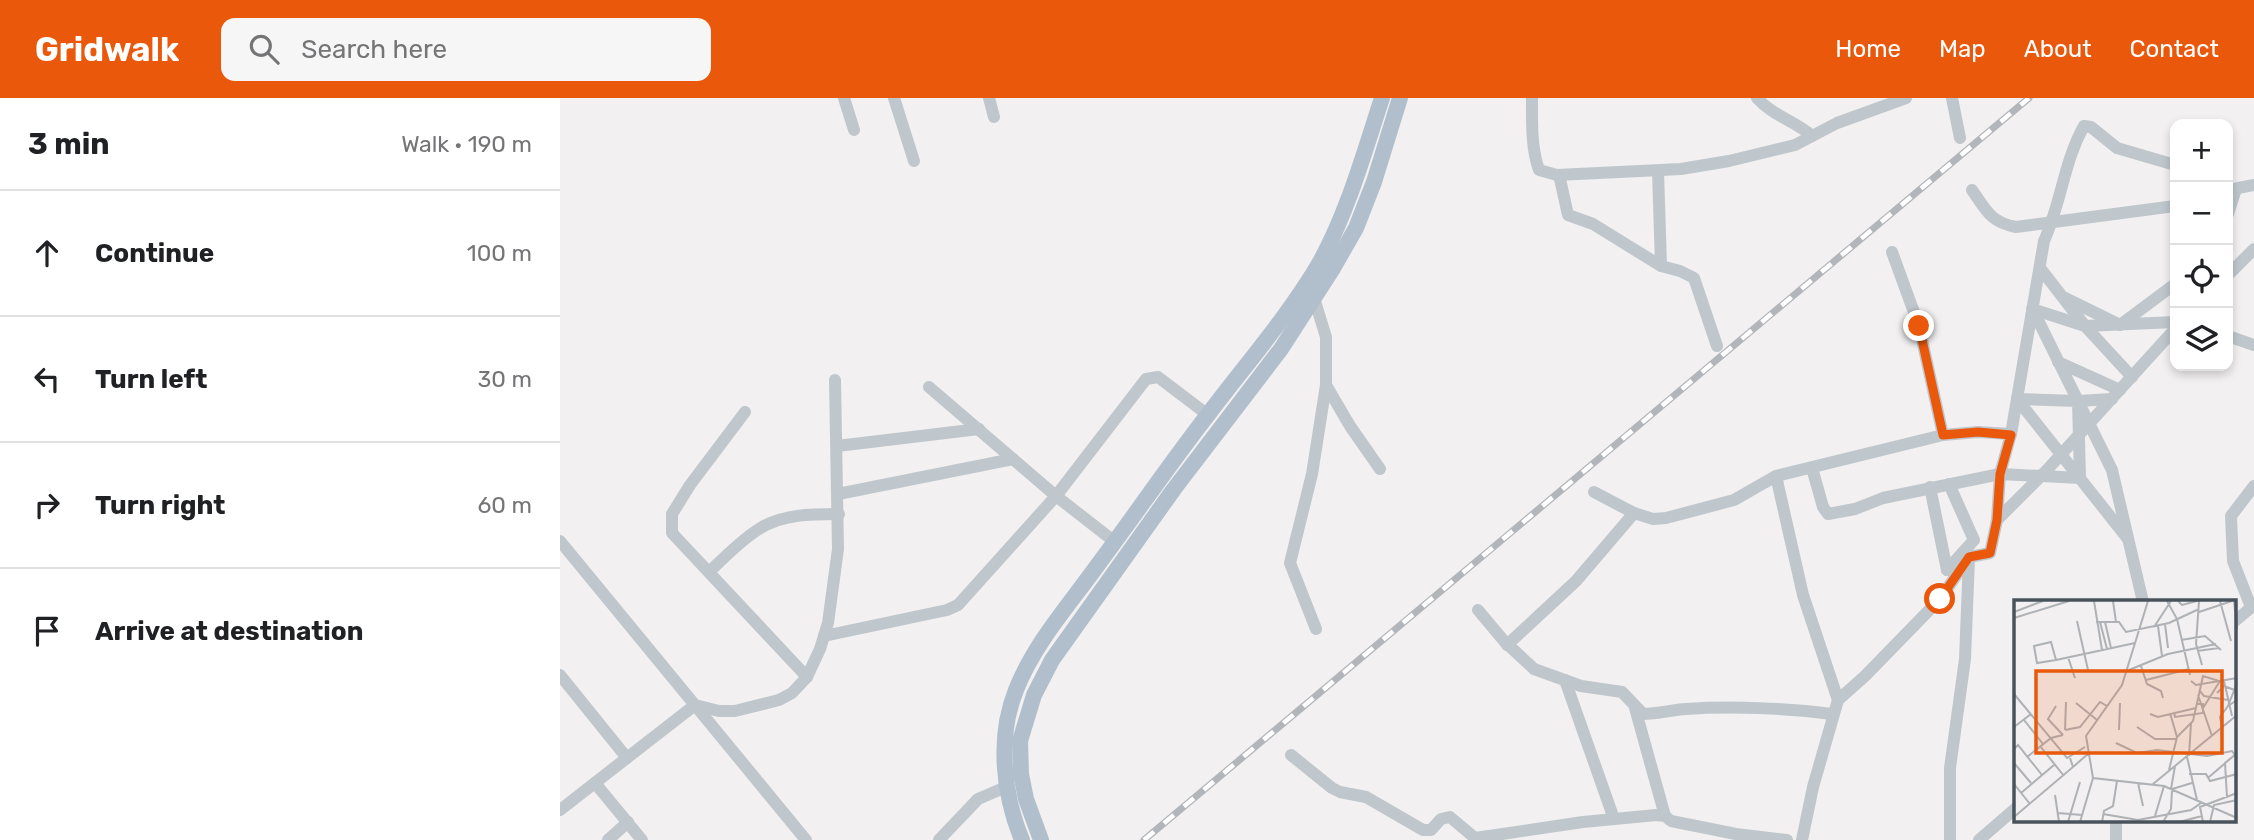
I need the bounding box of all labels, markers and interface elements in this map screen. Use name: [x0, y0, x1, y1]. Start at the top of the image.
search box: [221, 18, 711, 81]
text: Gridwalk: [35, 30, 179, 69]
icon: search: [245, 30, 283, 68]
text: Search here: [301, 34, 447, 65]
text: Home: [1835, 35, 1901, 63]
text: Map: [1939, 35, 1986, 63]
text: About: [2024, 35, 2092, 63]
text: Contact: [2130, 35, 2219, 63]
map controls: [2170, 119, 2233, 371]
button: +: [2170, 119, 2233, 182]
text: 3 min: [28, 126, 110, 162]
text: Walk · 190 m: [401, 130, 532, 158]
button: −: [2170, 182, 2233, 245]
icon: ahead: [28, 234, 66, 272]
text: Continue: [95, 238, 214, 269]
text: 100 m: [467, 239, 532, 267]
button: locate: [2170, 245, 2233, 308]
button: layers: [2170, 308, 2233, 371]
route end: [1903, 310, 1934, 341]
icon: left: [28, 360, 66, 398]
text: Turn left: [95, 364, 207, 395]
text: 30 m: [477, 365, 532, 393]
icon: right: [28, 486, 66, 524]
text: Turn right: [95, 490, 225, 521]
text: 60 m: [477, 491, 532, 519]
route start: [1924, 583, 1955, 614]
inset map: [2014, 600, 2236, 822]
icon: arrive: [28, 612, 66, 650]
text: Arrive at destination: [95, 616, 363, 647]

